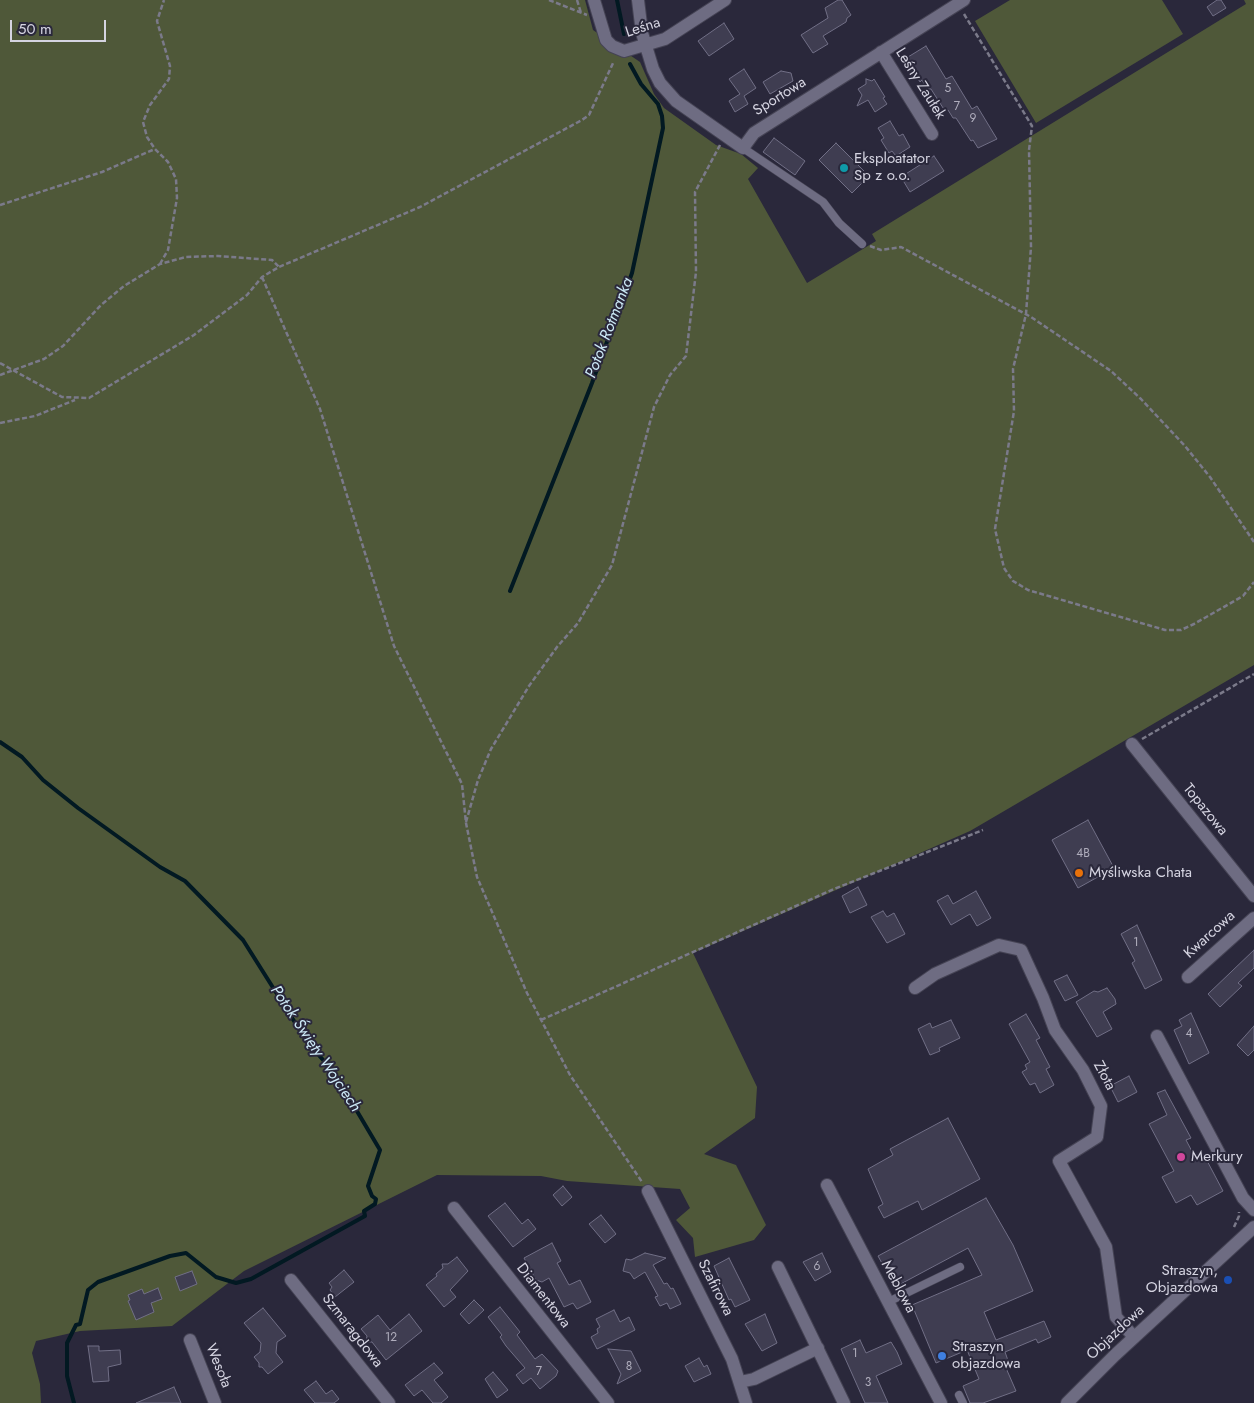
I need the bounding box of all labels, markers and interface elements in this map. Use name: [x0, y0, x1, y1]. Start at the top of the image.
scale bar: [12, 10, 109, 42]
street label: Leśna: [623, 14, 663, 42]
text: 50 m: [18, 18, 52, 40]
street label: Leśny Zaułek: [891, 45, 949, 123]
street label: Sportowa: [750, 74, 810, 120]
house number: 5: [945, 82, 951, 96]
house number: 7: [954, 100, 960, 114]
house number: 9: [970, 112, 976, 126]
place label: Eksploatator Sp z o.o.: [854, 150, 930, 185]
marker: Eksploatator Sp z o.o.: [838, 162, 850, 174]
water label: Potok Rotmanka: [582, 275, 638, 381]
street label: Topazowa: [1179, 780, 1231, 840]
house number: 4B: [1076, 847, 1090, 861]
place label: Myśliwska Chata: [1089, 864, 1192, 882]
marker: Myśliwska Chata: [1073, 867, 1085, 879]
street label: Kwarcowa: [1181, 907, 1239, 963]
house number: 1: [1133, 936, 1139, 950]
water label: Potok Święty Wojciech: [266, 982, 364, 1116]
house number: 4: [1186, 1027, 1192, 1041]
street label: Złota: [1089, 1058, 1119, 1094]
place label: Merkury: [1191, 1148, 1243, 1166]
marker: Merkury: [1175, 1151, 1187, 1163]
street label: Szafirowa: [693, 1257, 737, 1319]
street label: Meblowa: [877, 1257, 919, 1317]
street label: Diamentowa: [512, 1260, 574, 1332]
house number: 6: [814, 1260, 820, 1274]
place label: Straszyn, Objazdowa: [1146, 1262, 1218, 1297]
marker: Straszyn, Objazdowa: [1222, 1274, 1234, 1286]
street label: Szmaragdowa: [318, 1290, 386, 1372]
street label: Objazdowa: [1083, 1302, 1149, 1364]
house number: 12: [385, 1331, 397, 1345]
place label: Straszyn objazdowa: [952, 1338, 1021, 1373]
street label: Wesoła: [201, 1341, 235, 1391]
house number: 1: [852, 1347, 858, 1361]
marker: Straszyn objazdowa: [936, 1350, 948, 1362]
house number: 8: [626, 1360, 632, 1374]
house number: 7: [536, 1365, 542, 1379]
house number: 3: [865, 1376, 871, 1390]

